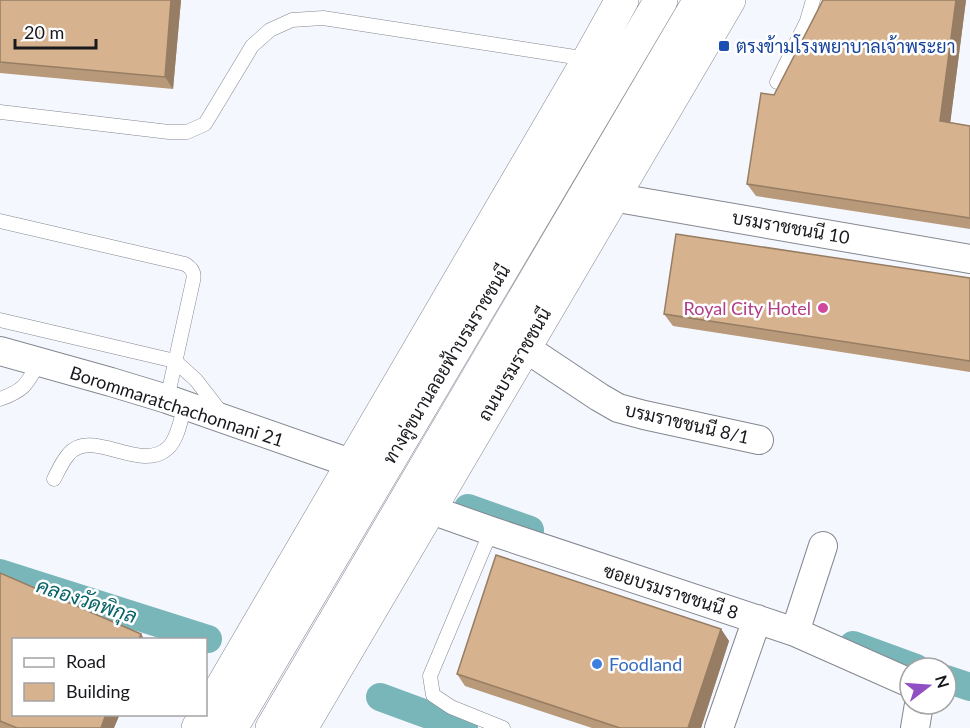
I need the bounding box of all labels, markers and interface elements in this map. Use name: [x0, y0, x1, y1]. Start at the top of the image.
scale bar: [15, 12, 96, 50]
text: 20 m: [24, 21, 64, 43]
place label: ตรงข้ามโรงพยาบาลเจ้าพระยา: [736, 34, 955, 57]
marker: ตรงข้ามโรงพยาบาลเจ้าพระยา: [717, 39, 731, 53]
street label: บรมราชชนนี 10: [730, 205, 852, 248]
street label: ทางคู่ขนานลอยฟ้าบรมราชชนนี: [377, 260, 517, 469]
place label: Royal City Hotel: [684, 297, 811, 319]
marker: Royal City Hotel: [816, 301, 830, 315]
street label: ถนนบรมราชชนนี: [472, 303, 555, 424]
street label: Borommaratchachonnani 21: [67, 361, 287, 451]
street label: บรมราชชนนี 8/1: [623, 397, 752, 448]
street label: ซอยบรมราชชนนี 8: [601, 558, 742, 623]
water label: คลองวัดพิกุล: [33, 573, 140, 630]
legend: [12, 638, 207, 716]
text: Road: [66, 650, 106, 672]
place label: Foodland: [609, 653, 682, 675]
north arrow: [898, 656, 958, 716]
marker: Foodland: [590, 657, 604, 671]
text: N: [932, 673, 954, 690]
text: Building: [66, 680, 130, 702]

